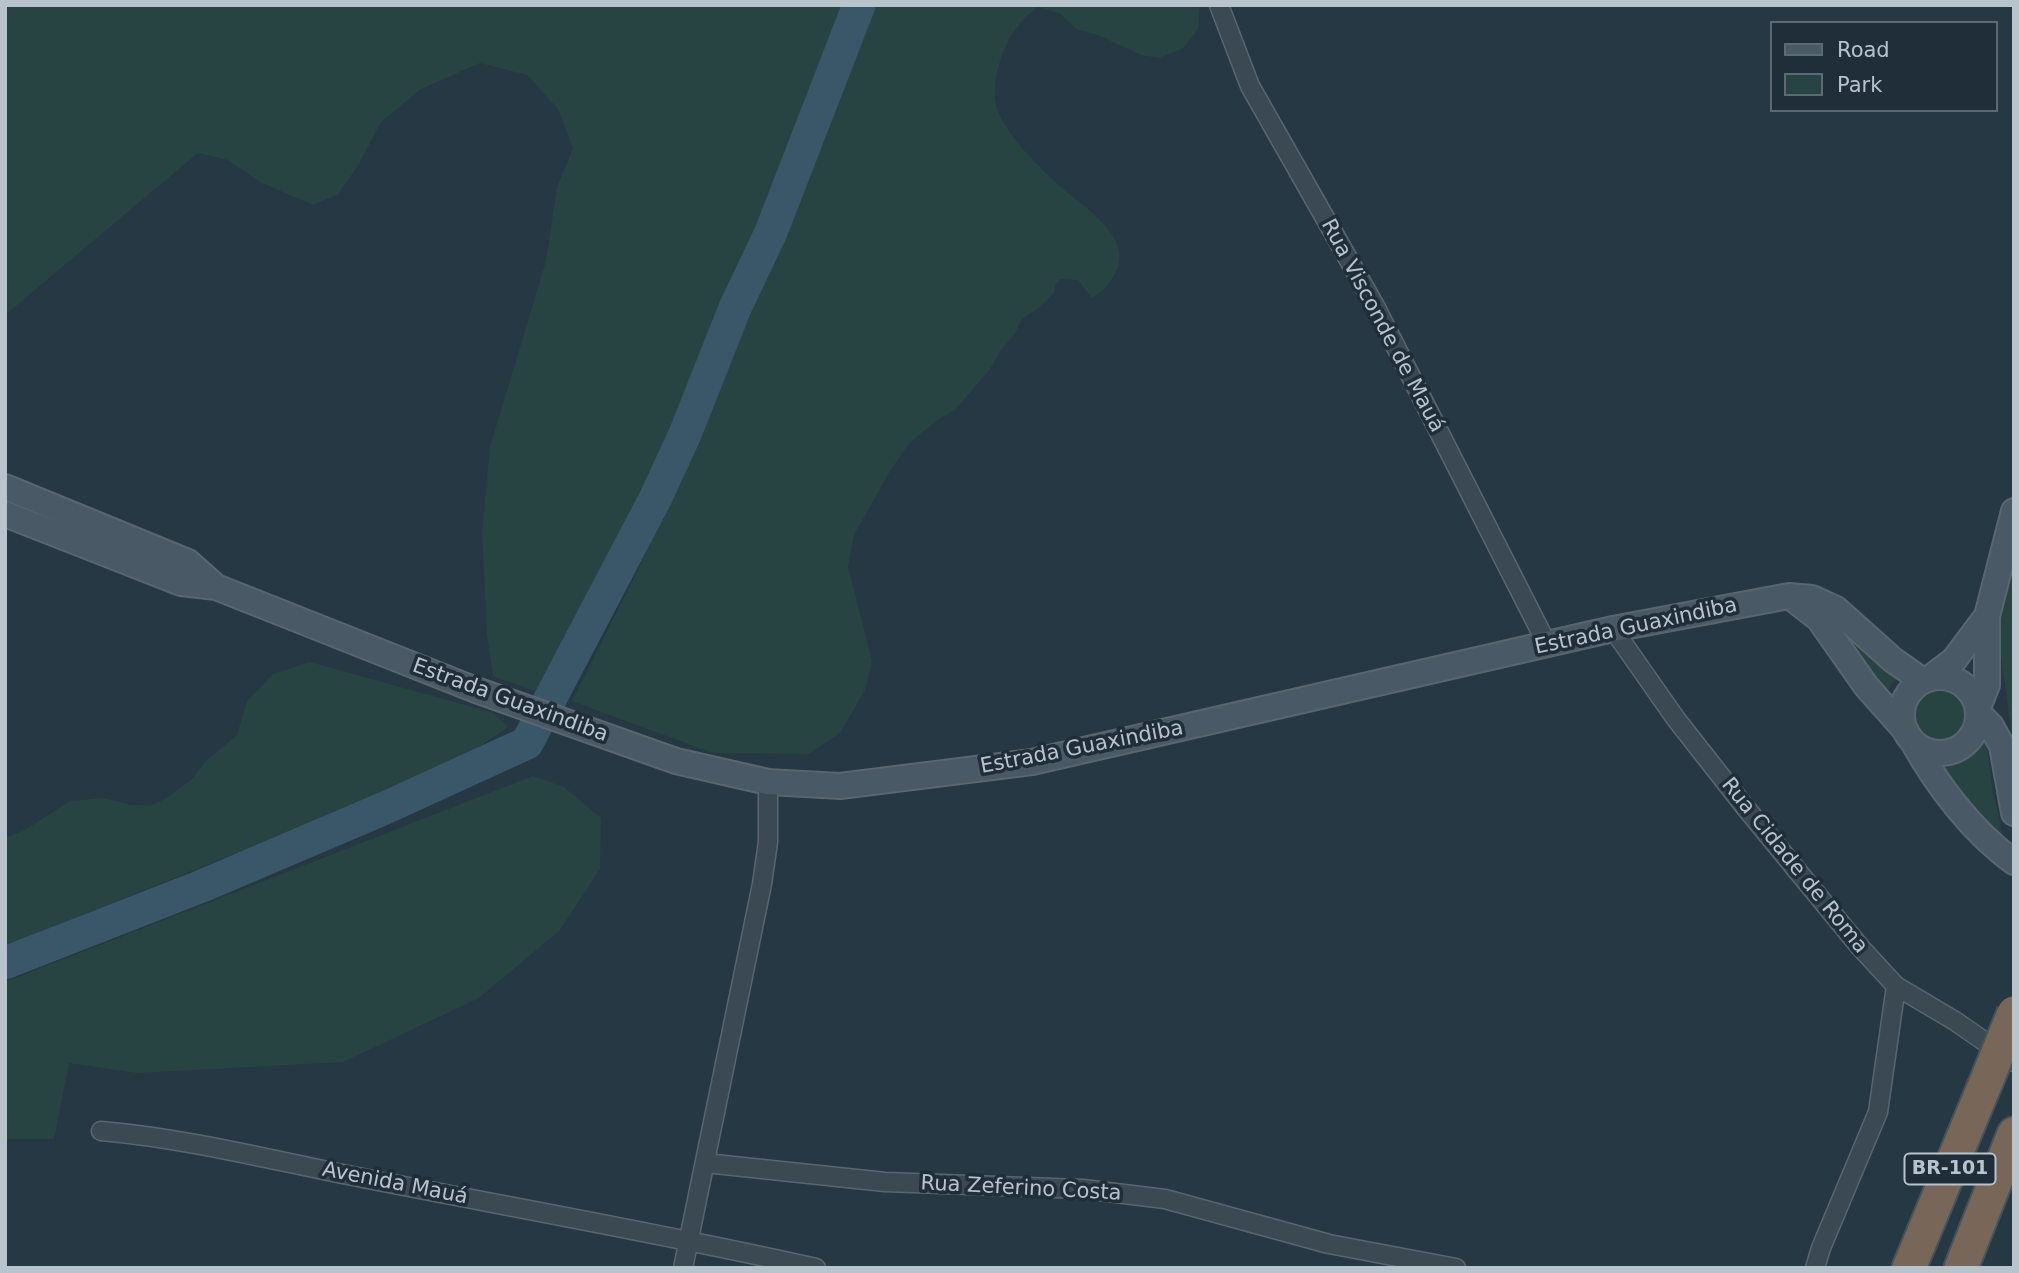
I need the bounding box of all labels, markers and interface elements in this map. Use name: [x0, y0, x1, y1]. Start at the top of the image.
legend: [1770, 21, 1998, 112]
text: Road: [1837, 38, 1890, 62]
text: Park: [1837, 73, 1882, 97]
street label: Rua Visconde de Mauá: [1315, 215, 1449, 437]
street label: Estrada Guaxindiba: [1533, 593, 1739, 661]
street label: Estrada Guaxindiba: [409, 654, 611, 748]
street label: Estrada Guaxindiba: [978, 716, 1186, 780]
street label: Rua Cidade de Roma: [1715, 773, 1873, 959]
road number: BR-101: [1904, 1154, 1996, 1184]
street label: Avenida Mauá: [320, 1158, 470, 1210]
street label: Rua Zeferino Costa: [920, 1171, 1122, 1207]

